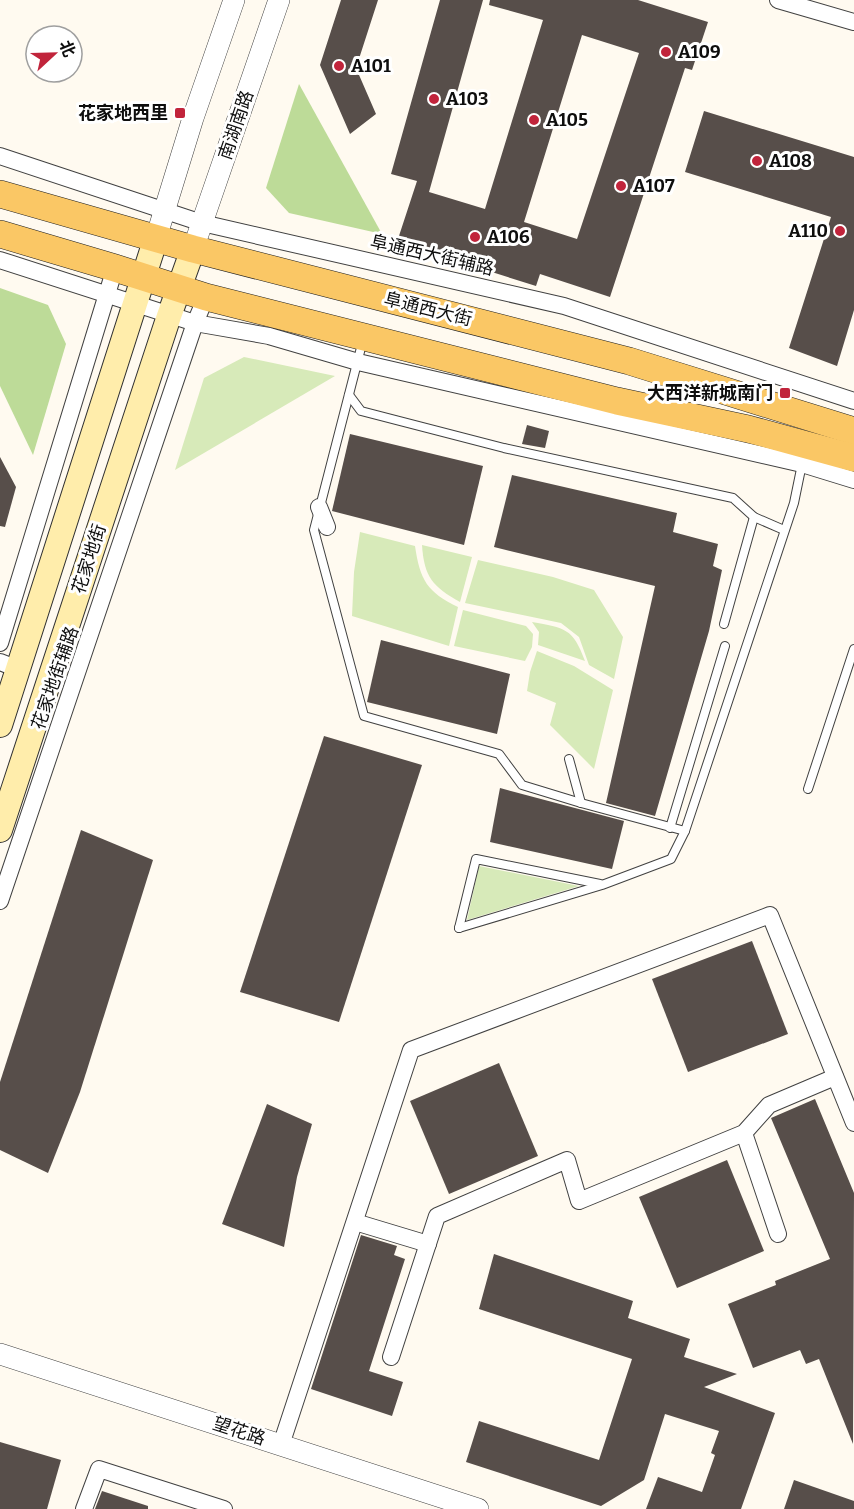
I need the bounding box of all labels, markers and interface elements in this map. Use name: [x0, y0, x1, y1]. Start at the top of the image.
north arrow: [24, 24, 84, 84]
text: 北: [56, 38, 79, 60]
place label: A109: [678, 41, 721, 63]
marker: A109: [659, 45, 673, 59]
place label: A101: [351, 55, 391, 77]
marker: A101: [332, 59, 346, 73]
street label: 南湖南路: [214, 87, 258, 163]
place label: A103: [446, 88, 488, 110]
marker: A103: [427, 92, 441, 106]
place label: 花家地西里: [78, 102, 168, 124]
marker: 花家地西里: [173, 106, 187, 120]
place label: A105: [546, 109, 588, 131]
marker: A105: [527, 113, 541, 127]
place label: A108: [769, 150, 812, 172]
marker: A108: [750, 154, 764, 168]
place label: A107: [633, 175, 675, 197]
marker: A107: [614, 179, 628, 193]
place label: A110: [788, 220, 828, 242]
marker: A110: [833, 224, 847, 238]
place label: A106: [487, 226, 530, 248]
street label: 阜通西大街辅路: [368, 230, 496, 280]
marker: A106: [468, 230, 482, 244]
street label: 阜通西大街: [382, 287, 474, 331]
place label: 大西洋新城南门: [647, 382, 773, 404]
marker: 大西洋新城南门: [778, 386, 792, 400]
street label: 花家地街: [67, 521, 111, 597]
street label: 花家地街辅路: [27, 623, 83, 733]
street label: 望花路: [210, 1412, 268, 1450]

